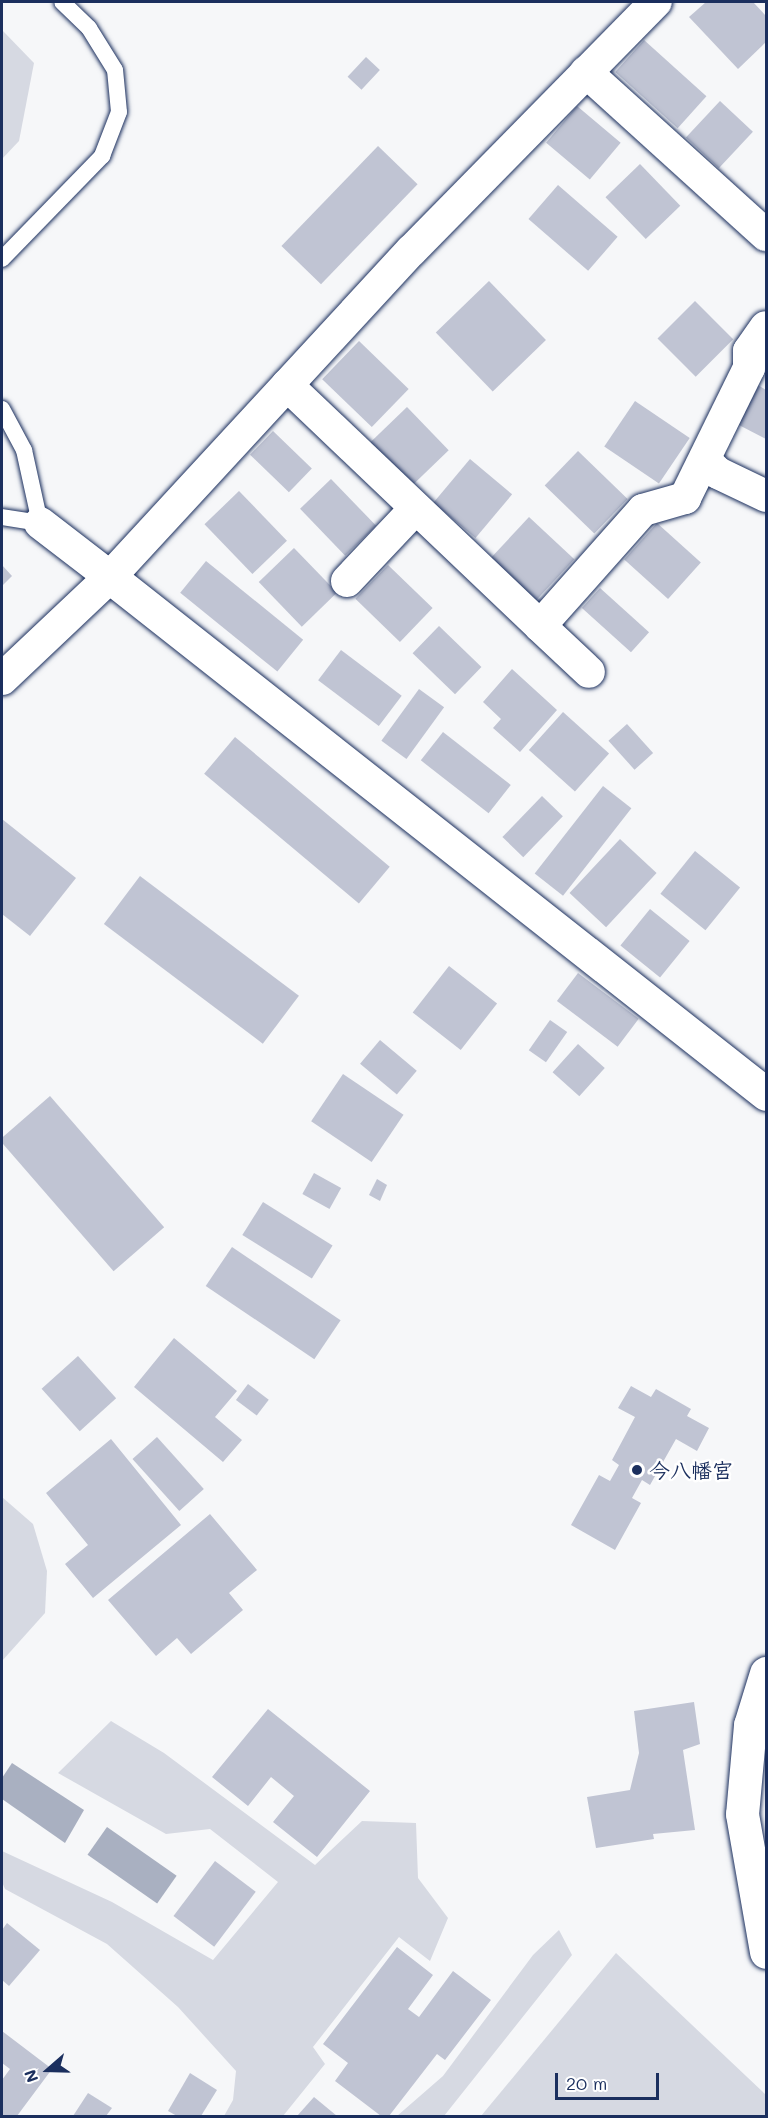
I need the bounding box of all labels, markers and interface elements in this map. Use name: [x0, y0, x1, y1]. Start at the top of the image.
place label: 今八幡宮: [649, 1457, 733, 1483]
marker: 今八幡宮: [630, 1463, 644, 1477]
north arrow: [18, 2040, 78, 2100]
scale bar: [558, 2061, 662, 2099]
text: N: [19, 2067, 43, 2086]
text: 20 m: [566, 2071, 607, 2095]

